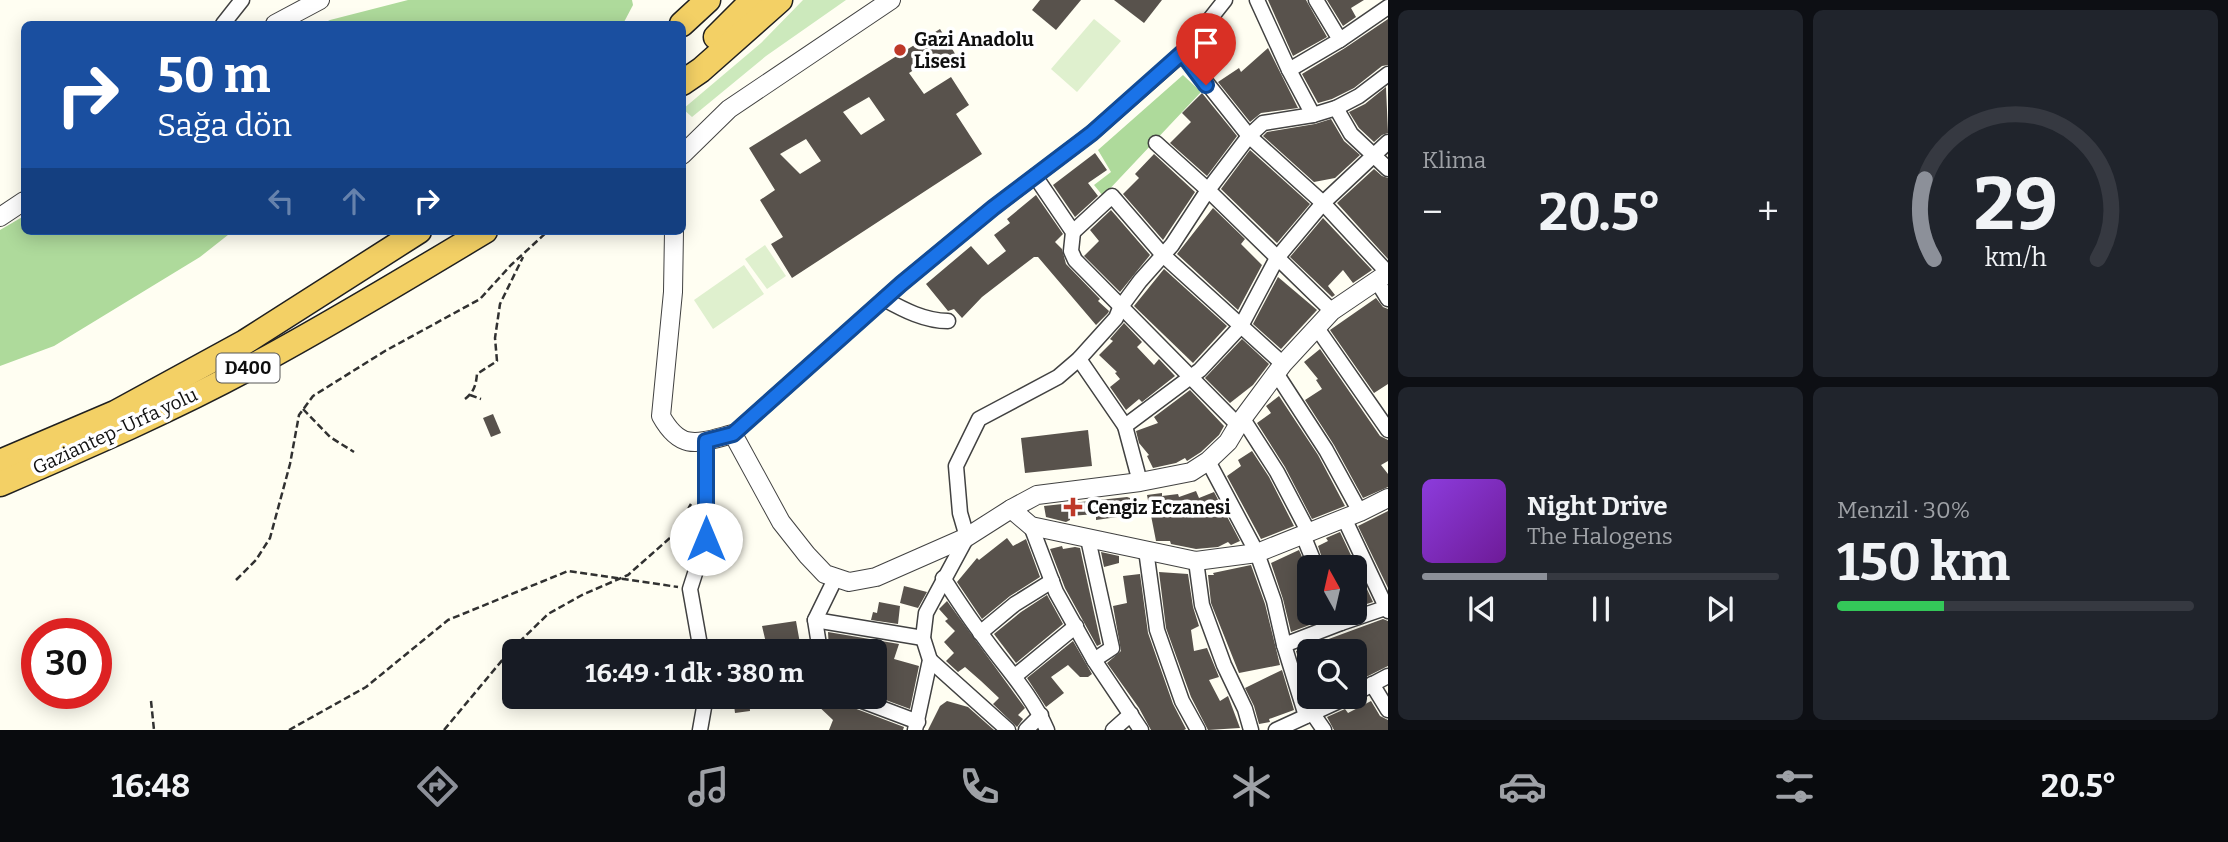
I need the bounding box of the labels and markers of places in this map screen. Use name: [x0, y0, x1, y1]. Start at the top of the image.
pin: [1176, 13, 1236, 85]
place label: Gazi Anadolu Lisesi: [914, 28, 1034, 73]
marker: Gazi Anadolu Lisesi: [892, 42, 908, 58]
place label: Cengiz Eczanesi: [1087, 496, 1230, 519]
marker: Cengiz Eczanesi: [1065, 499, 1081, 515]

